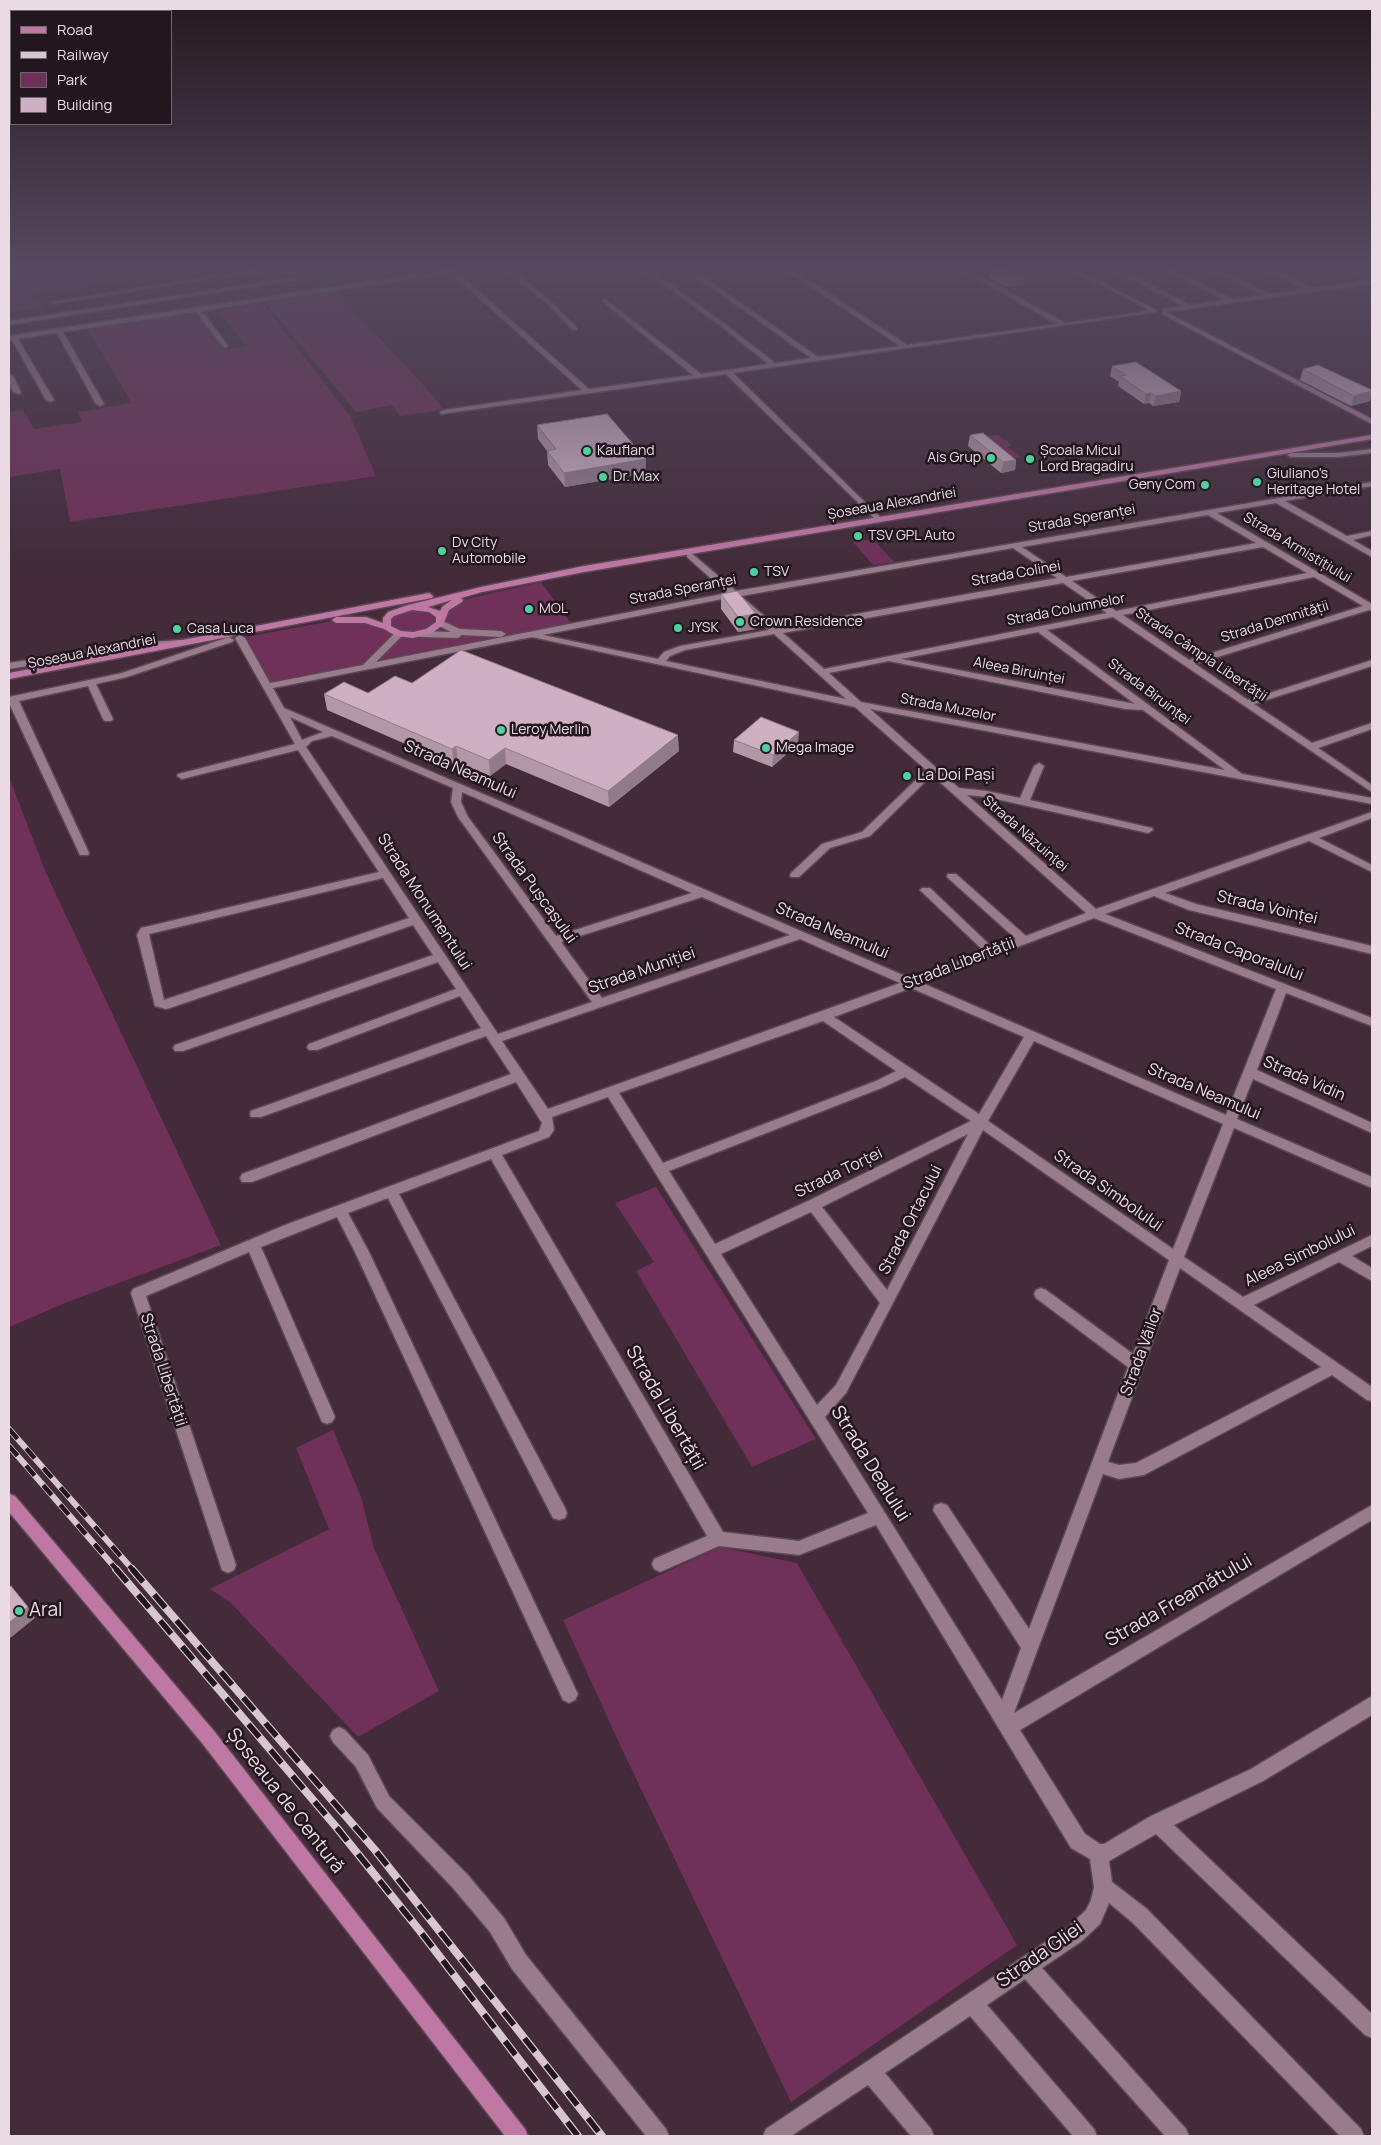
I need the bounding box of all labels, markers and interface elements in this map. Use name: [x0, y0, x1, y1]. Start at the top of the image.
legend: [10, 10, 172, 125]
text: Road: [57, 19, 93, 40]
text: Railway: [57, 44, 109, 65]
text: Park: [57, 69, 87, 90]
text: Building: [57, 94, 112, 115]
place label: Kaufland: [597, 443, 654, 459]
place label: Școala Micul Lord Bragadiru: [1040, 443, 1134, 476]
marker: Kaufland: [581, 445, 593, 457]
place label: Ais Grup: [927, 450, 981, 466]
marker: Ais Grup: [985, 452, 997, 464]
marker: Școala Micul Lord Bragadiru: [1024, 453, 1036, 465]
place label: Giuliano's Heritage Hotel: [1267, 466, 1360, 498]
place label: Dr. Max: [613, 469, 660, 485]
marker: Dr. Max: [597, 471, 609, 483]
marker: Giuliano's Heritage Hotel: [1251, 476, 1263, 488]
place label: Geny Com: [1129, 477, 1195, 493]
marker: Geny Com: [1199, 479, 1211, 491]
street label: Șoseaua Alexandriei: [826, 484, 958, 524]
street label: Strada Speranței: [1027, 501, 1137, 537]
street label: Strada Armistițiului: [1240, 509, 1354, 587]
place label: TSV GPL Auto: [868, 528, 955, 544]
marker: TSV GPL Auto: [852, 530, 864, 542]
place label: Dv City Automobile: [452, 535, 526, 568]
marker: Dv City Automobile: [436, 545, 448, 557]
street label: Strada Colinei: [970, 558, 1062, 590]
place label: TSV: [764, 564, 789, 580]
marker: TSV: [748, 566, 760, 578]
street label: Strada Speranței: [628, 571, 738, 609]
street label: Strada Columnelor: [1005, 590, 1127, 630]
street label: Strada Demnității: [1219, 598, 1331, 646]
place label: MOL: [539, 601, 568, 617]
marker: MOL: [523, 603, 535, 615]
street label: Strada Câmpia Libertății: [1132, 605, 1270, 705]
place label: Crown Residence: [750, 614, 863, 630]
marker: Crown Residence: [734, 616, 746, 628]
place label: JYSK: [688, 620, 719, 636]
place label: Casa Luca: [187, 621, 254, 637]
marker: JYSK: [672, 622, 684, 634]
marker: Casa Luca: [171, 623, 183, 635]
street label: Șoseaua Alexandriei: [27, 631, 157, 673]
street label: Aleea Biruinței: [972, 654, 1066, 688]
street label: Strada Biruinței: [1104, 655, 1194, 729]
street label: Strada Muzelor: [899, 690, 997, 726]
place label: Leroy Merlin: [511, 722, 589, 738]
marker: Leroy Merlin: [495, 724, 507, 736]
street label: Strada Neamului: [401, 737, 519, 803]
place label: Mega Image: [776, 740, 854, 756]
marker: Mega Image: [760, 742, 772, 754]
place label: La Doi Pași: [917, 766, 995, 786]
marker: La Doi Pași: [901, 770, 913, 782]
street label: Strada Năzuinței: [979, 793, 1071, 875]
street label: Strada Pușcașului: [487, 829, 581, 947]
street label: Strada Monumentului: [373, 830, 475, 974]
street label: Strada Voinței: [1215, 887, 1319, 929]
street label: Strada Neamului: [772, 898, 892, 964]
street label: Strada Caporalului: [1172, 919, 1306, 985]
street label: Strada Libertății: [901, 934, 1017, 994]
street label: Strada Muniției: [586, 944, 698, 998]
street label: Strada Vidin: [1260, 1052, 1348, 1106]
street label: Strada Neamului: [1144, 1059, 1264, 1125]
street label: Strada Torței: [792, 1144, 886, 1202]
street label: Strada Simbolului: [1050, 1146, 1166, 1236]
street label: Strada Ortacului: [875, 1162, 947, 1278]
street label: Aleea Simbolului: [1241, 1221, 1359, 1291]
street label: Strada Văilor: [1117, 1305, 1167, 1399]
street label: Strada Libertății: [136, 1311, 190, 1429]
street label: Strada Libertății: [620, 1342, 710, 1474]
street label: Strada Dealului: [825, 1402, 915, 1526]
street label: Strada Freamătului: [1102, 1550, 1256, 1652]
place label: Aral: [29, 1600, 62, 1622]
marker: Aral: [13, 1605, 25, 1617]
street label: Șoseaua de Centură: [221, 1724, 349, 1878]
street label: Strada Gliei: [993, 1917, 1087, 1993]

